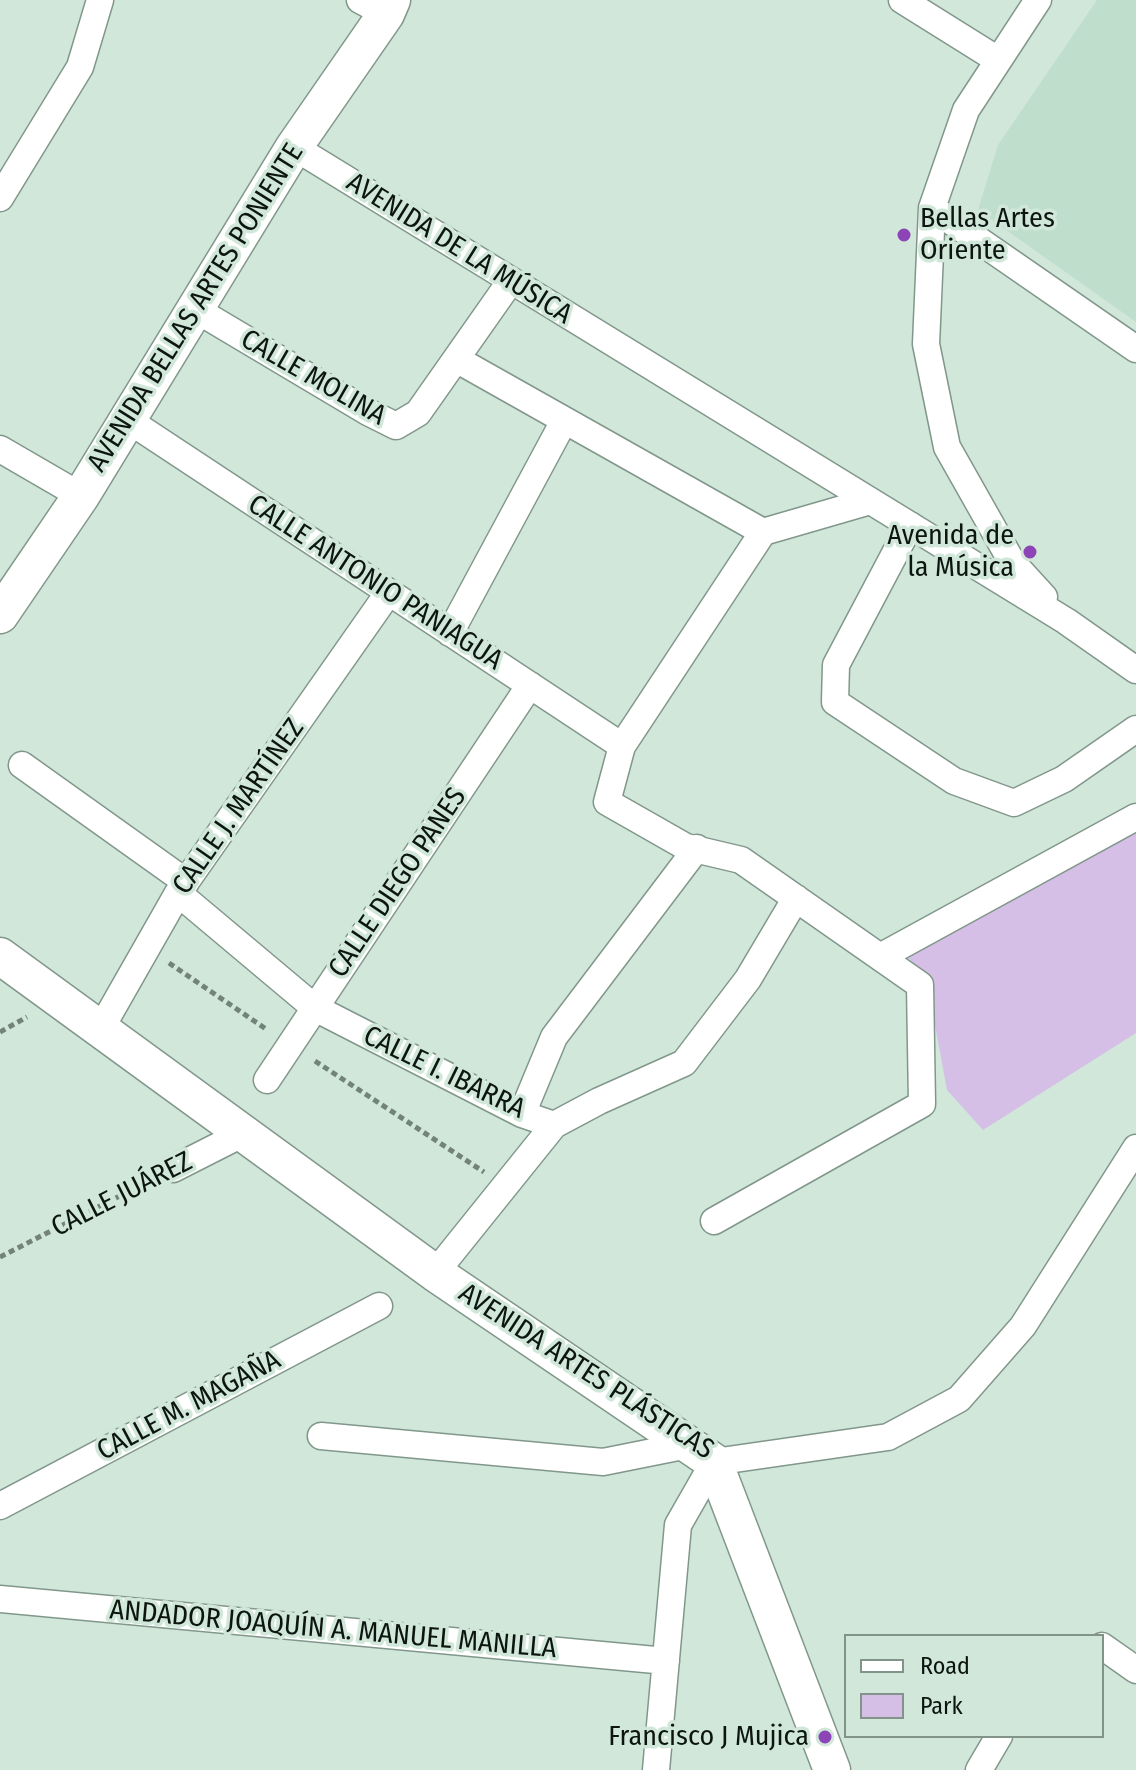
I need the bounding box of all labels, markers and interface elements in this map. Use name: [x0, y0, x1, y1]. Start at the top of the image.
street label: AVENIDA BELLAS ARTES PONIENTE: [81, 138, 311, 478]
street label: AVENIDA DE LA MÚSICA: [340, 166, 578, 332]
place label: Bellas Artes Oriente: [920, 202, 1055, 268]
marker: Bellas Artes Oriente: [895, 226, 913, 244]
street label: CALLE MOLINA: [234, 323, 392, 433]
street label: CALLE ANTONIO PANIAGUA: [241, 488, 509, 678]
place label: Avenida de la Música: [887, 519, 1014, 585]
marker: Avenida de la Música: [1021, 543, 1039, 561]
street label: CALLE J. MARTÍNEZ: [166, 713, 312, 901]
street label: CALLE DIEGO PANES: [322, 782, 474, 984]
street label: CALLE I. IBARRA: [358, 1019, 530, 1127]
street label: CALLE JUÁREZ: [46, 1145, 198, 1245]
street label: AVENIDA ARTES PLÁSTICAS: [452, 1277, 720, 1467]
street label: CALLE M. MAGAÑA: [92, 1344, 286, 1468]
street label: ANDADOR JOAQUÍN A. MANUEL MANILLA: [108, 1594, 558, 1666]
legend: [844, 1634, 1104, 1738]
text: Road: [920, 1652, 970, 1680]
text: Park: [920, 1692, 963, 1720]
place label: Francisco J Mujica: [608, 1720, 809, 1754]
marker: Francisco J Mujica: [816, 1728, 834, 1746]

